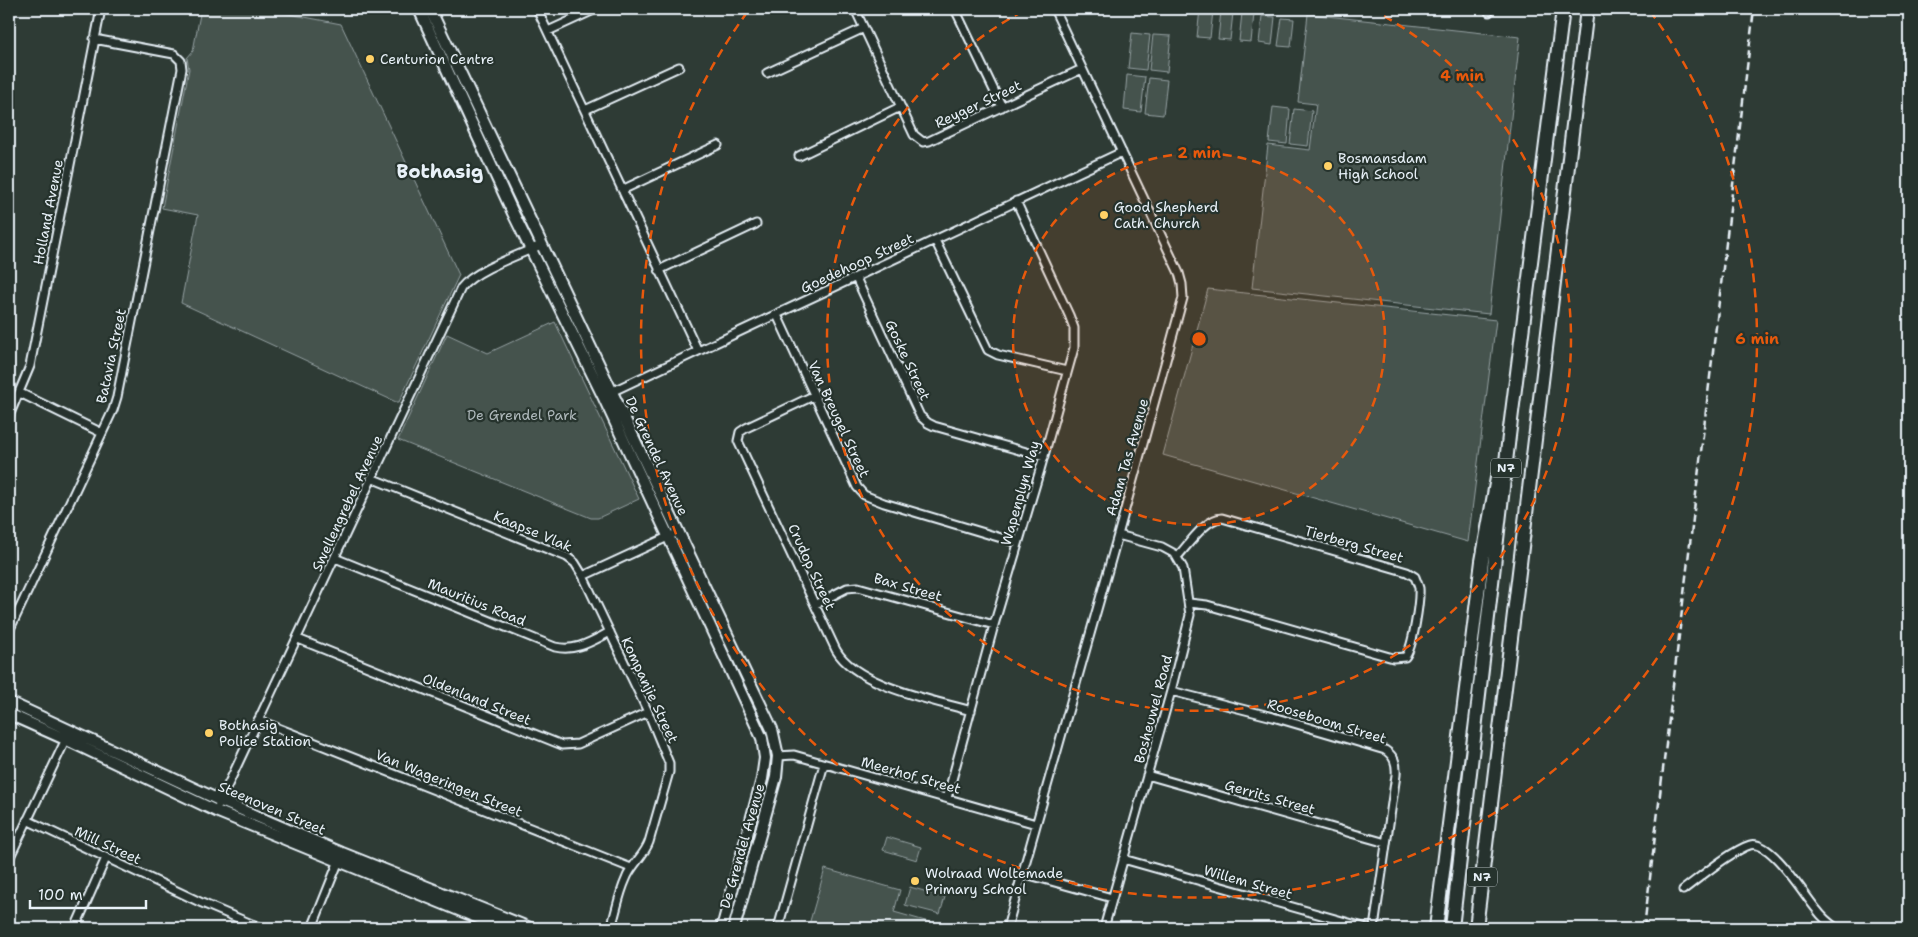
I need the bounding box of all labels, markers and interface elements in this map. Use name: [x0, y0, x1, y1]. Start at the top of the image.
place label: Centurion Centre: [380, 50, 494, 68]
marker: Centurion Centre: [364, 53, 376, 65]
text: 4 min: [1440, 66, 1484, 86]
street label: Reyger Street: [932, 76, 1024, 132]
text: 2 min: [1177, 143, 1221, 163]
place label: Bosmansdam High School: [1338, 149, 1427, 183]
street label: Holland Avenue: [29, 158, 67, 266]
district label: Bothasig: [397, 159, 483, 184]
marker: Bosmansdam High School: [1322, 160, 1334, 172]
place label: Good Shepherd Cath. Church: [1114, 198, 1218, 232]
marker: Good Shepherd Cath. Church: [1098, 209, 1110, 221]
street label: Goedehoop Street: [798, 229, 916, 297]
street label: Batavia Street: [92, 307, 130, 405]
street label: Goske Street: [881, 317, 935, 403]
text: 6 min: [1735, 329, 1779, 349]
centre of rings: [1190, 330, 1208, 348]
street label: Van Breugel Street: [804, 358, 874, 480]
street label: De Grendel Avenue: [621, 394, 693, 519]
street label: Adam Tas Avenue: [1102, 396, 1152, 518]
park label: De Grendel Park: [467, 406, 577, 424]
street label: Swellengrebel Avenue: [308, 432, 386, 574]
street label: Wapenplyn Way: [996, 438, 1044, 548]
road number: N7: [1491, 458, 1521, 478]
street label: Kaapse Vlak: [491, 506, 575, 556]
street label: Crudop Street: [784, 521, 840, 613]
street label: Tierberg Street: [1302, 521, 1406, 567]
street label: Bax Street: [872, 569, 944, 605]
street label: Mauritius Road: [425, 574, 529, 630]
street label: Kompanjie Street: [617, 634, 683, 746]
street label: Bosheuwel Road: [1130, 653, 1176, 765]
street label: Oldenland Street: [420, 669, 534, 729]
street label: Rooseboom Street: [1265, 694, 1389, 748]
place label: Bothasig Police Station: [219, 716, 312, 750]
marker: Bothasig Police Station: [203, 727, 215, 739]
street label: Van Wageringen Street: [373, 745, 525, 821]
street label: Meerhof Street: [859, 752, 963, 798]
street label: Gerrits Street: [1223, 775, 1317, 819]
street label: Steenoven Street: [215, 777, 329, 839]
street label: De Grendel Avenue: [716, 781, 769, 911]
street label: Mill Street: [72, 822, 144, 868]
street label: Willem Street: [1202, 861, 1294, 903]
place label: Wolraad Woltemade Primary School: [925, 864, 1063, 898]
road number: N7: [1467, 868, 1497, 886]
marker: Wolraad Woltemade Primary School: [909, 875, 921, 887]
scale bar: [30, 877, 146, 909]
text: 100 m: [38, 885, 83, 905]

